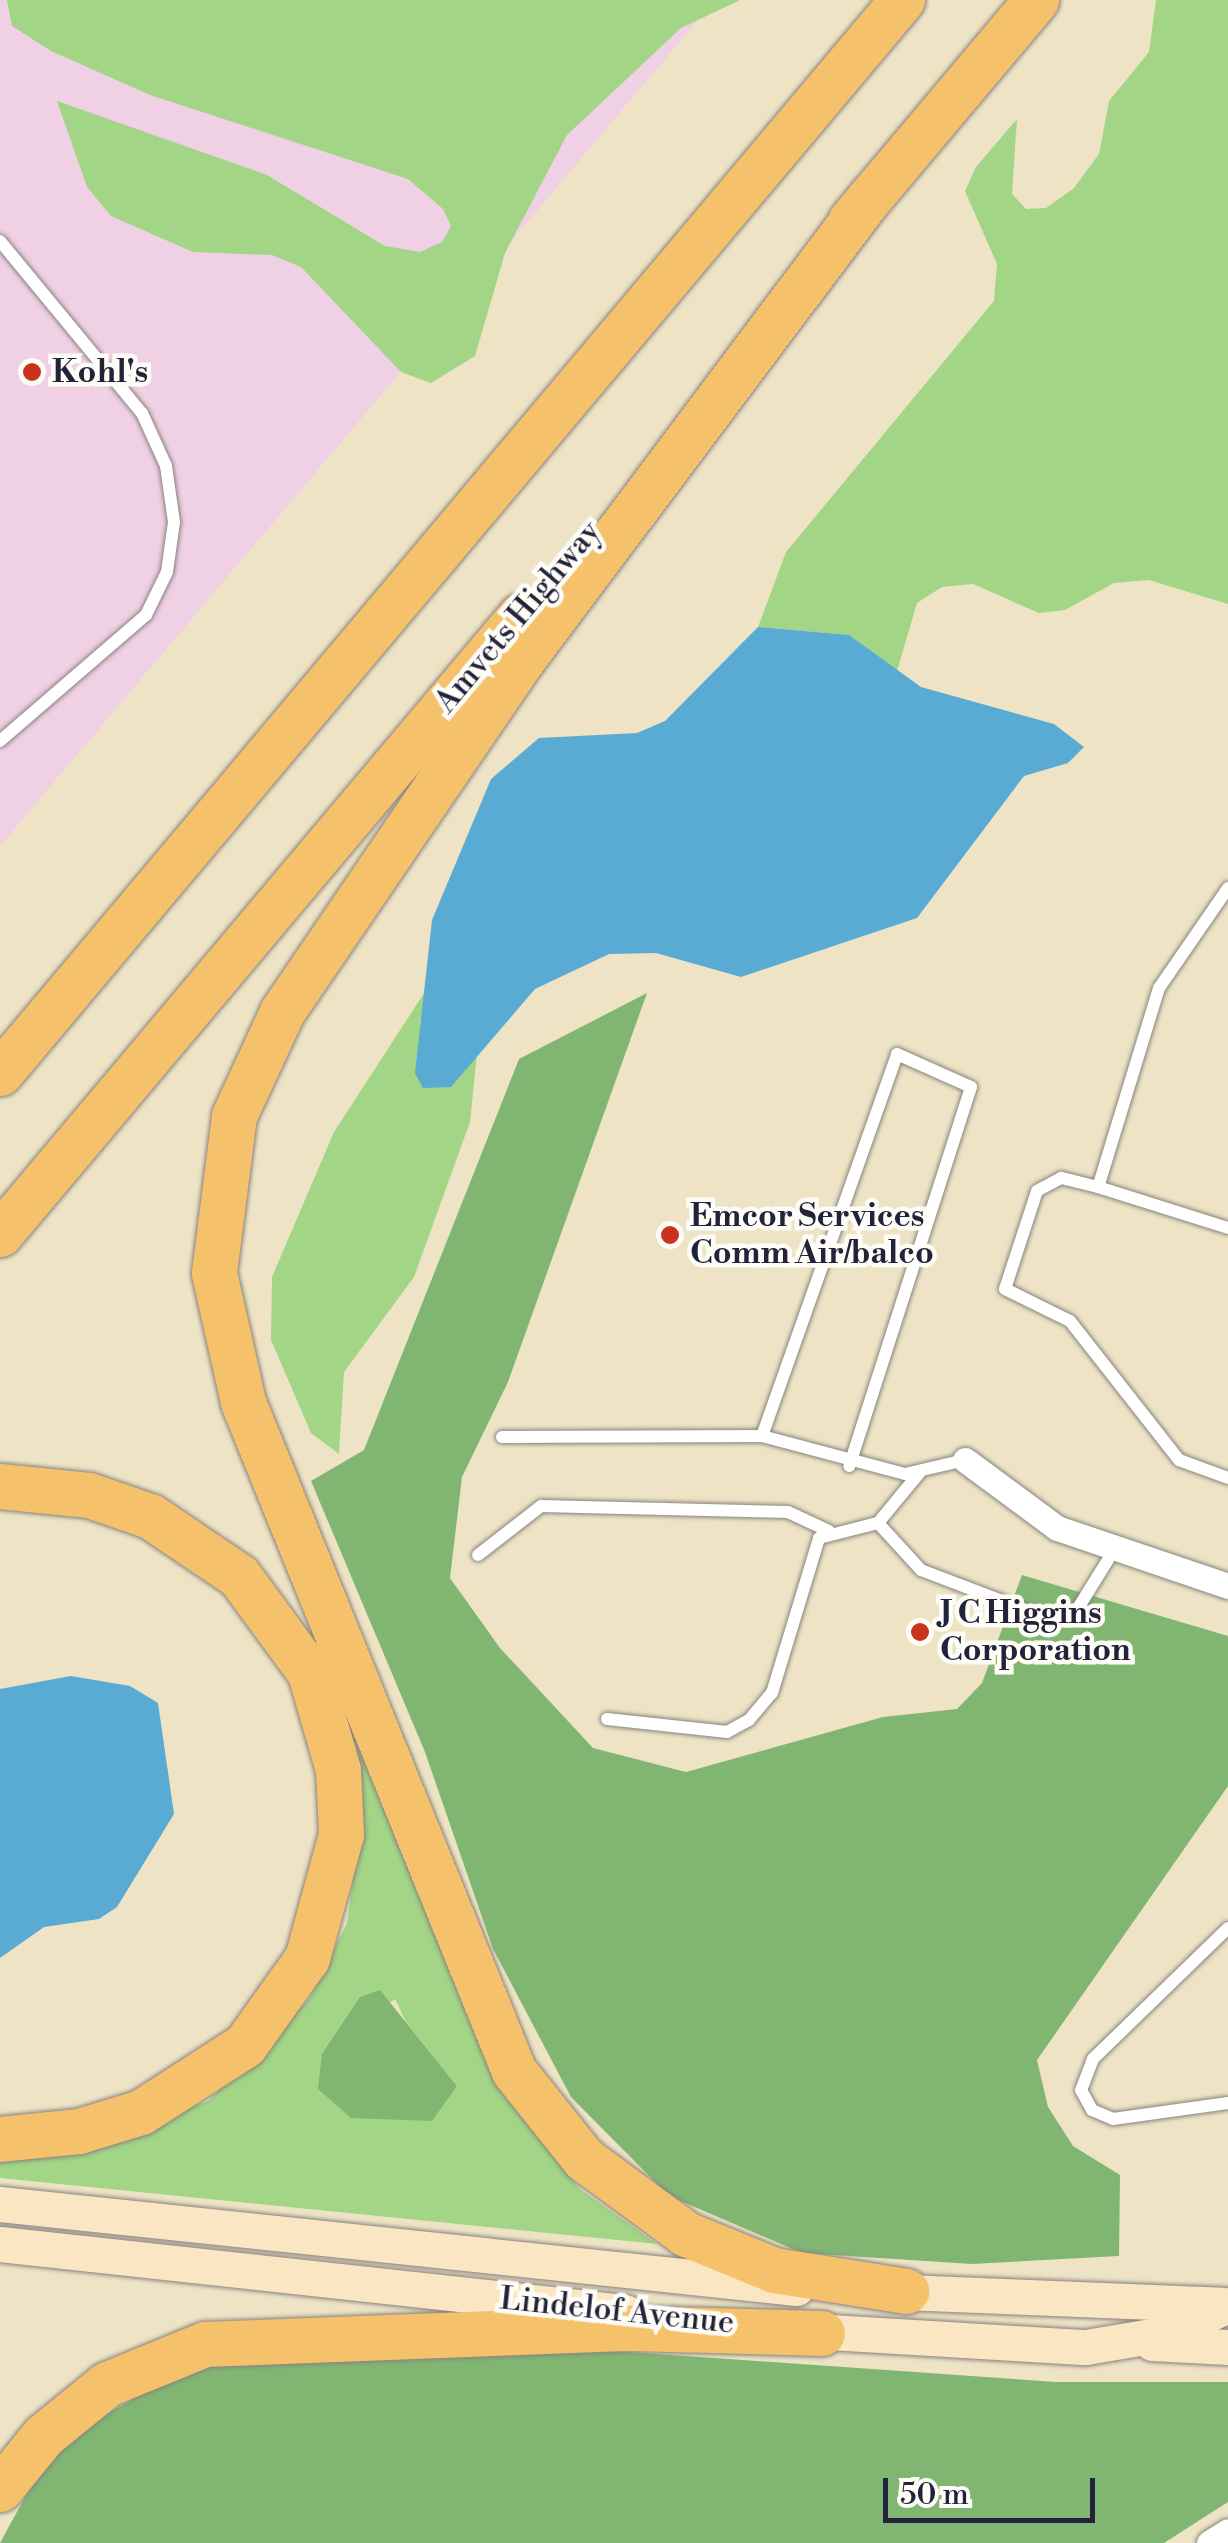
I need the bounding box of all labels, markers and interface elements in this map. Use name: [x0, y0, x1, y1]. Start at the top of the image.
place label: Kohl's: [52, 353, 148, 391]
marker: Kohl's: [21, 361, 43, 383]
street label: Amvets Highway: [427, 513, 609, 721]
place label: Emcor Services Comm Air/balco: [690, 1198, 934, 1273]
marker: Emcor Services Comm Air/balco: [659, 1224, 681, 1246]
place label: J C Higgins Corporation: [940, 1595, 1131, 1670]
marker: J C Higgins Corporation: [909, 1621, 931, 1643]
street label: Lindelof Avenue: [498, 2280, 736, 2342]
scale bar: [888, 2458, 1100, 2520]
text: 50 m: [900, 2476, 969, 2514]

